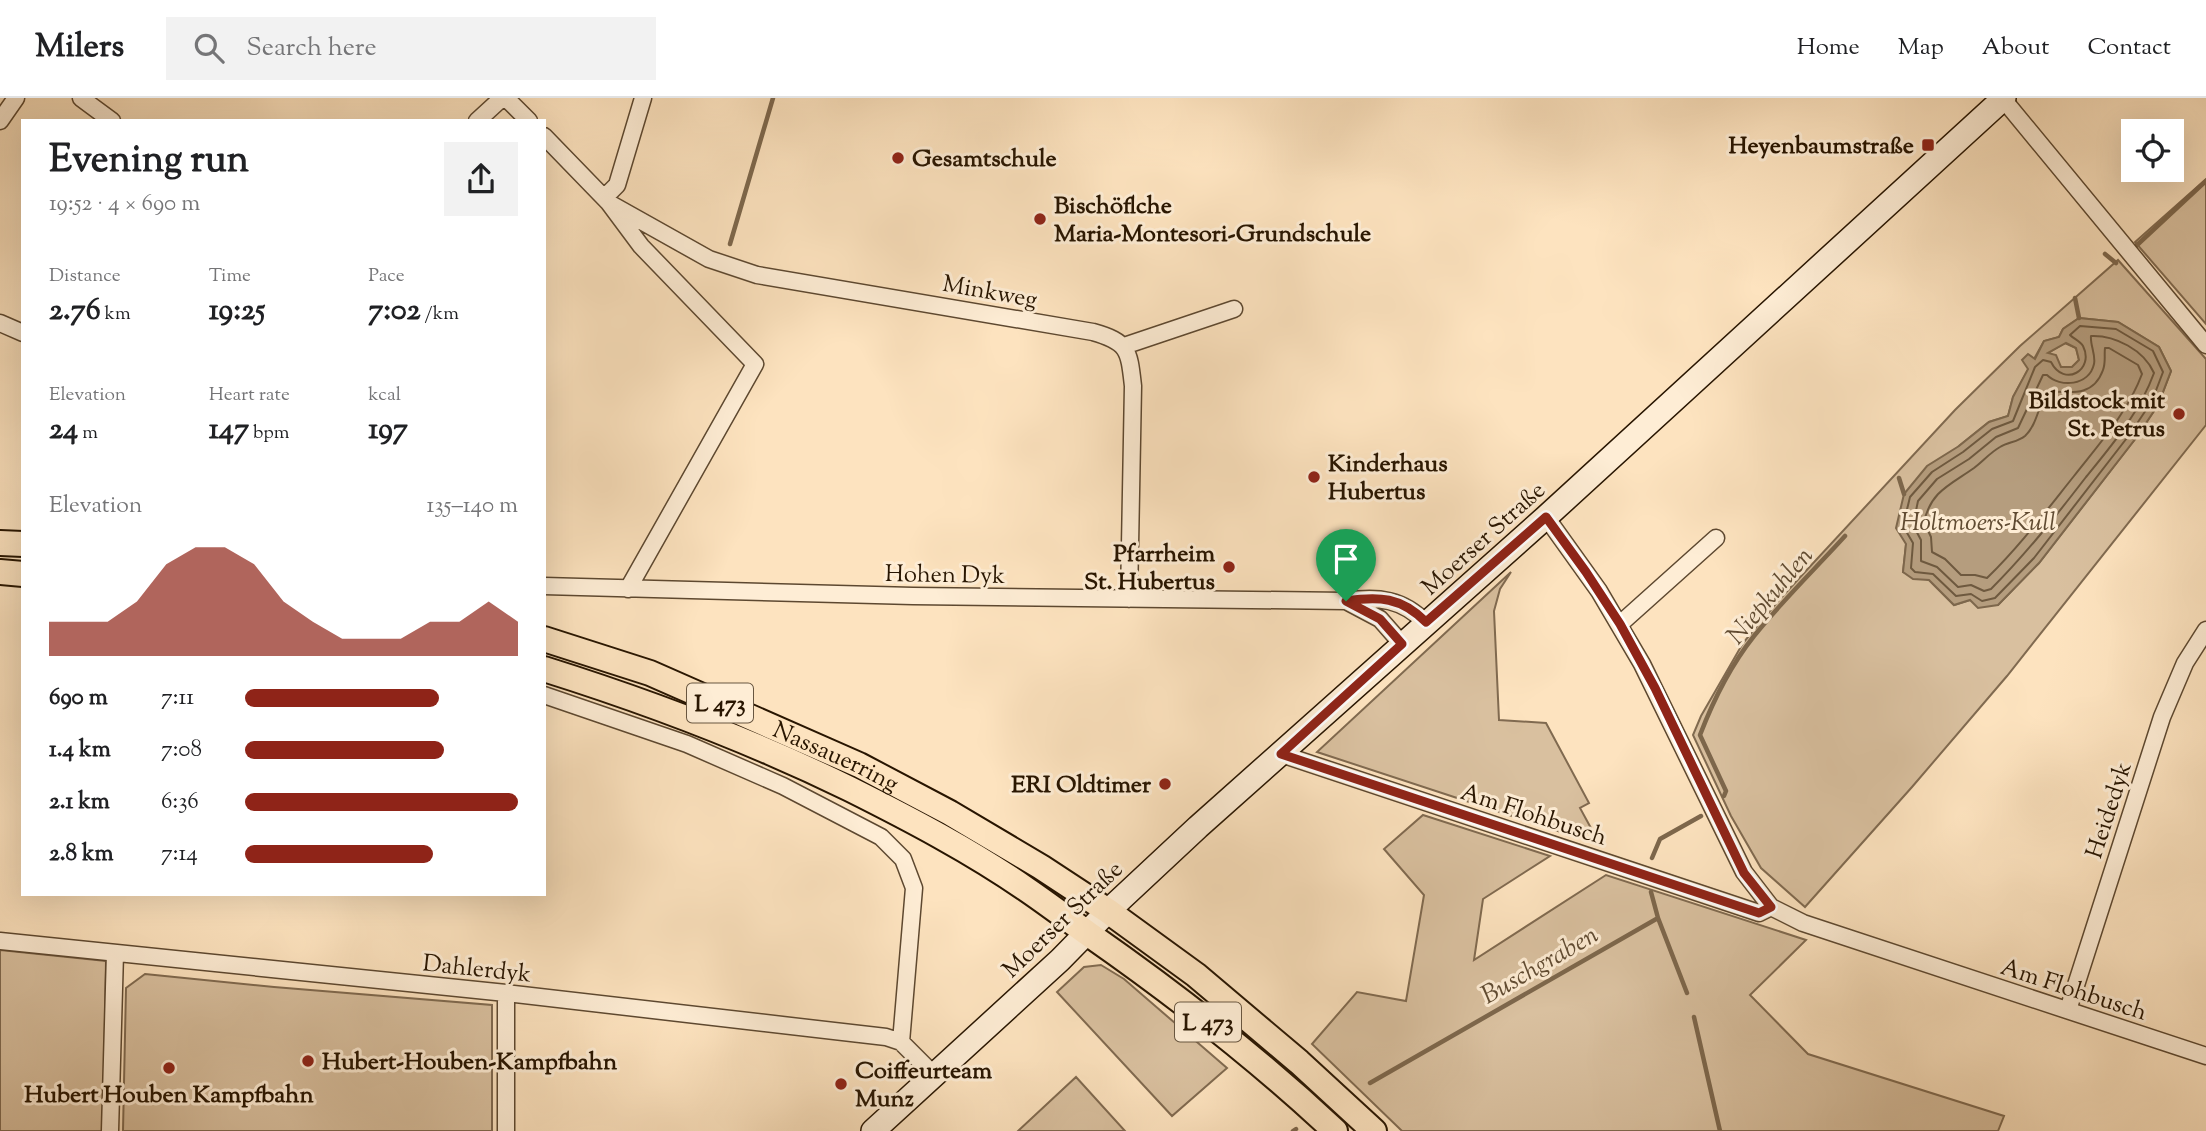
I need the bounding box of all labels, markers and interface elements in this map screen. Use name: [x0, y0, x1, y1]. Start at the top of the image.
search box: [166, 17, 656, 80]
text: Milers: [35, 24, 124, 72]
icon: search: [190, 29, 228, 67]
text: Search here: [246, 30, 377, 67]
text: Home: [1797, 31, 1860, 65]
text: Map: [1898, 31, 1944, 65]
text: About: [1982, 31, 2049, 65]
text: Contact: [2087, 31, 2171, 65]
map controls: [2121, 119, 2184, 182]
button: locate: [2121, 119, 2184, 182]
place label: Heyenbaumstraße: [1729, 130, 1914, 164]
text: Evening run: [49, 135, 249, 189]
marker: Heyenbaumstraße: [1920, 137, 1936, 153]
button: share: [444, 142, 518, 216]
place label: Gesamtschule: [912, 143, 1057, 177]
marker: Gesamtschule: [890, 150, 906, 166]
text: 19:52 · 4 × 690 m: [49, 188, 200, 221]
place label: Bischöflche Maria-Montesori-Grundschule: [1054, 190, 1371, 252]
marker: Bischöflche Maria-Montesori-Grundschule: [1032, 211, 1048, 227]
text: Distance: [49, 263, 121, 290]
text: Time: [209, 263, 251, 290]
text: Pace: [368, 263, 405, 290]
street label: Minkweg: [940, 268, 1040, 318]
text: 2.76: [49, 290, 101, 333]
text: 19:25: [209, 290, 265, 333]
text: 7:02: [368, 290, 420, 333]
text: km: [101, 301, 131, 328]
text: /km: [420, 301, 459, 328]
text: Elevation: [49, 382, 126, 409]
text: Heart rate: [209, 382, 290, 409]
text: kcal: [368, 382, 401, 409]
place label: Bildstock mit St. Petrus: [2029, 385, 2166, 447]
marker: Bildstock mit St. Petrus: [2171, 406, 2187, 422]
text: 24: [49, 409, 78, 452]
text: 147: [209, 409, 249, 452]
text: 197: [368, 409, 408, 452]
text: m: [78, 420, 98, 447]
text: bpm: [249, 420, 290, 447]
place label: Kinderhaus Hubertus: [1328, 448, 1448, 510]
marker: Kinderhaus Hubertus: [1306, 469, 1322, 485]
street label: Moerser Straße: [1415, 475, 1554, 604]
text: Elevation: [49, 490, 142, 523]
text: 135–140 m: [426, 490, 518, 523]
water label: Holtmoers-Kull: [1900, 505, 2056, 542]
pin: [1316, 529, 1376, 601]
place label: Pfarrheim St. Hubertus: [1084, 538, 1215, 600]
water label: Niepkuhlen: [1719, 539, 1823, 654]
icon: arrive: [1327, 540, 1365, 578]
street label: Hohen Dyk: [885, 558, 1005, 594]
marker: Pfarrheim St. Hubertus: [1221, 559, 1237, 575]
text: 690 m: [49, 682, 108, 715]
text: 7:11: [161, 682, 194, 715]
road number: L 473: [687, 684, 753, 722]
street label: Nassauerring: [767, 714, 904, 802]
text: 1.4 km: [49, 734, 111, 767]
text: 7:08: [161, 734, 202, 767]
street label: Heidedyk: [2078, 758, 2141, 863]
place label: ERI Oldtimer: [1011, 769, 1152, 803]
marker: ERI Oldtimer: [1157, 776, 1173, 792]
street label: Am Flohbusch: [1456, 776, 1611, 856]
text: 2.1 km: [49, 786, 110, 819]
text: 6:36: [161, 786, 199, 819]
text: 2.8 km: [49, 838, 114, 871]
text: 7:14: [161, 838, 198, 871]
street label: Moerser Straße: [995, 854, 1131, 987]
water label: Buschgraben: [1475, 917, 1606, 1015]
street label: Dahlerdyk: [421, 947, 533, 993]
street label: Am Flohbusch: [1996, 951, 2151, 1031]
road number: L 473: [1175, 1002, 1241, 1042]
place label: Hubert-Houben-Kampfbahn: [322, 1046, 618, 1080]
marker: Hubert-Houben-Kampfbahn: [300, 1053, 316, 1069]
place label: Coiffeurteam Munz: [855, 1055, 992, 1117]
marker: Hubert Houben Kampfbahn: [161, 1060, 177, 1076]
marker: Coiffeurteam Munz: [833, 1076, 849, 1092]
place label: Hubert Houben Kampfbahn: [24, 1079, 314, 1113]

